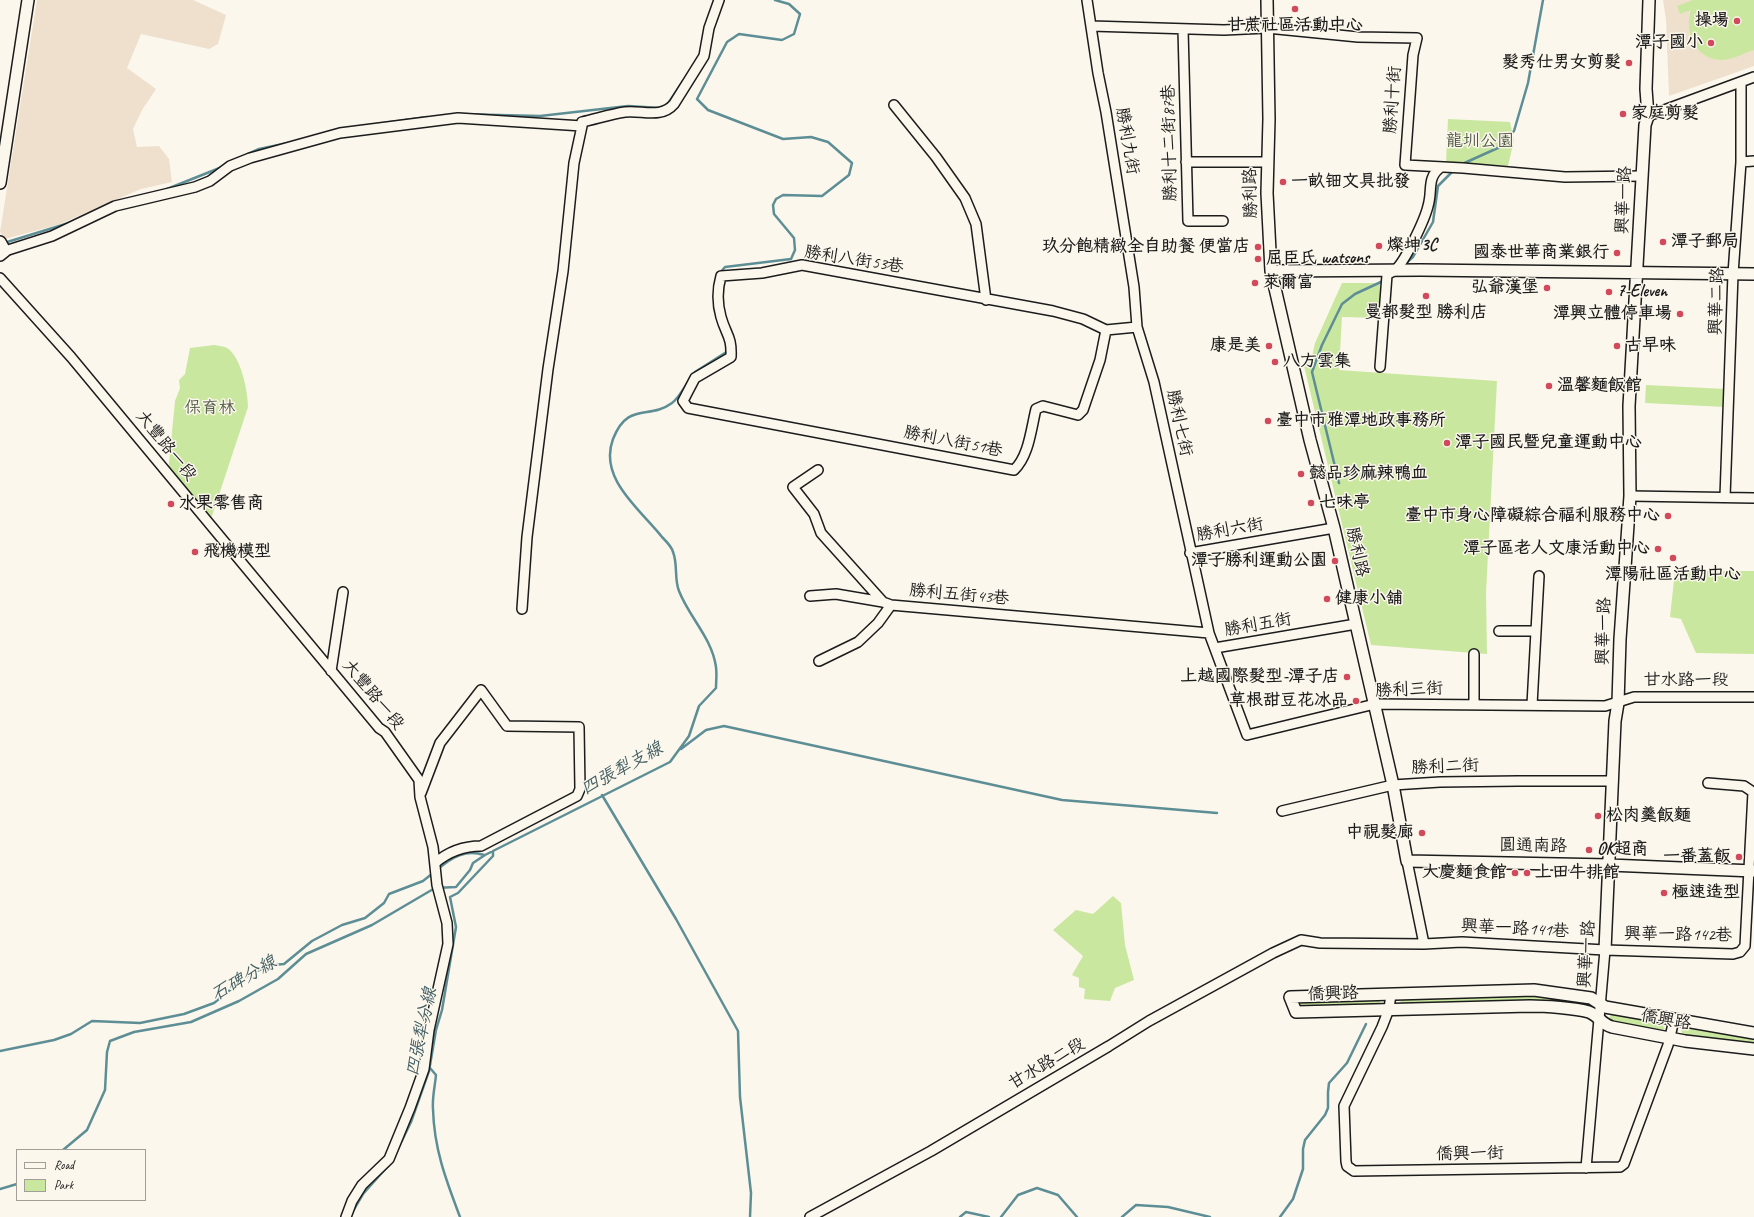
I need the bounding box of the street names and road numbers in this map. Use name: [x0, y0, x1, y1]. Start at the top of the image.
street label: 勝利十街: [1380, 65, 1406, 135]
street label: 勝利十二街87巷: [1159, 84, 1181, 202]
street label: 勝利九街: [1111, 106, 1143, 176]
street label: 興華一路: [1612, 166, 1636, 234]
street label: 勝利路: [1240, 167, 1262, 219]
street label: 勝利八街53巷: [803, 242, 905, 278]
street label: 興華二路: [1706, 267, 1728, 335]
street label: 勝利七街: [1162, 388, 1196, 458]
street label: 大豐路一段: [131, 407, 201, 485]
street label: 勝利八街51巷: [902, 422, 1004, 462]
street label: 勝利六街: [1195, 514, 1265, 546]
street label: 勝利路: [1341, 525, 1373, 579]
street label: 勝利五街43巷: [908, 580, 1010, 610]
street label: 興華一路: [1593, 597, 1615, 665]
street label: 勝利五街: [1223, 609, 1293, 641]
street label: 大豐路一段: [338, 656, 408, 734]
street label: 甘水路一段: [1644, 671, 1728, 691]
street label: 勝利三街: [1375, 679, 1443, 701]
street label: 勝利二街: [1411, 756, 1479, 778]
street label: 圓通南路: [1499, 835, 1567, 857]
street label: 興華一路141巷: [1461, 916, 1569, 942]
street label: 興華一路: [1574, 919, 1600, 989]
street label: 興華一路142巷: [1624, 924, 1732, 946]
street label: 僑興路: [1307, 983, 1359, 1005]
street label: 僑興路: [1639, 1006, 1693, 1034]
street label: 甘水路二段: [1005, 1034, 1089, 1094]
street label: 僑興一街: [1436, 1143, 1504, 1165]

